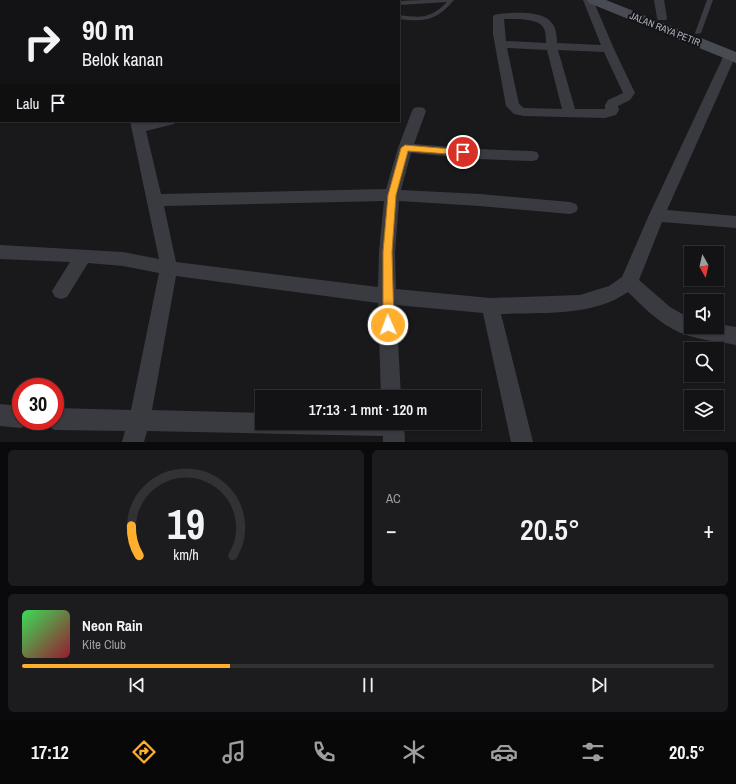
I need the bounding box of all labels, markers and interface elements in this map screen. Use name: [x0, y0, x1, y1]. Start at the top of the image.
street label: JALAN RAYA PETIR: [628, 9, 702, 49]
text: 90 m: [82, 11, 134, 49]
icon: right: [16, 16, 68, 68]
text: Belok kanan: [82, 47, 163, 72]
icon: arrive: [47, 92, 69, 114]
text: Lalu: [16, 93, 39, 114]
pin: [446, 135, 480, 169]
icon: arrive: [452, 141, 474, 163]
north arrow: [684, 246, 724, 286]
map controls: [684, 246, 724, 430]
button: sound: [684, 294, 724, 334]
position arrow: [367, 304, 409, 346]
button: search: [684, 342, 724, 382]
speed limit sign: 30: [12, 378, 64, 430]
button: layers: [684, 390, 724, 430]
text: 17:13 · 1 mnt · 120 m: [309, 399, 427, 420]
text: AC: [386, 490, 401, 507]
text: 19: [167, 496, 205, 552]
text: 20.5°: [520, 509, 580, 549]
text: −: [386, 515, 397, 545]
text: +: [703, 515, 714, 545]
text: km/h: [173, 545, 199, 564]
text: Neon Rain: [82, 615, 143, 636]
text: Kite Club: [82, 636, 126, 653]
icon: previous: [126, 674, 148, 696]
icon: pause: [357, 674, 379, 696]
icon: next: [588, 674, 610, 696]
icon: directions: [130, 738, 158, 766]
icon: music: [220, 738, 248, 766]
icon: phone: [310, 738, 338, 766]
icon: climate: [400, 738, 428, 766]
icon: car: [490, 738, 518, 766]
icon: filters: [579, 738, 607, 766]
text: 17:12: [31, 740, 69, 765]
text: 20.5°: [669, 740, 705, 765]

